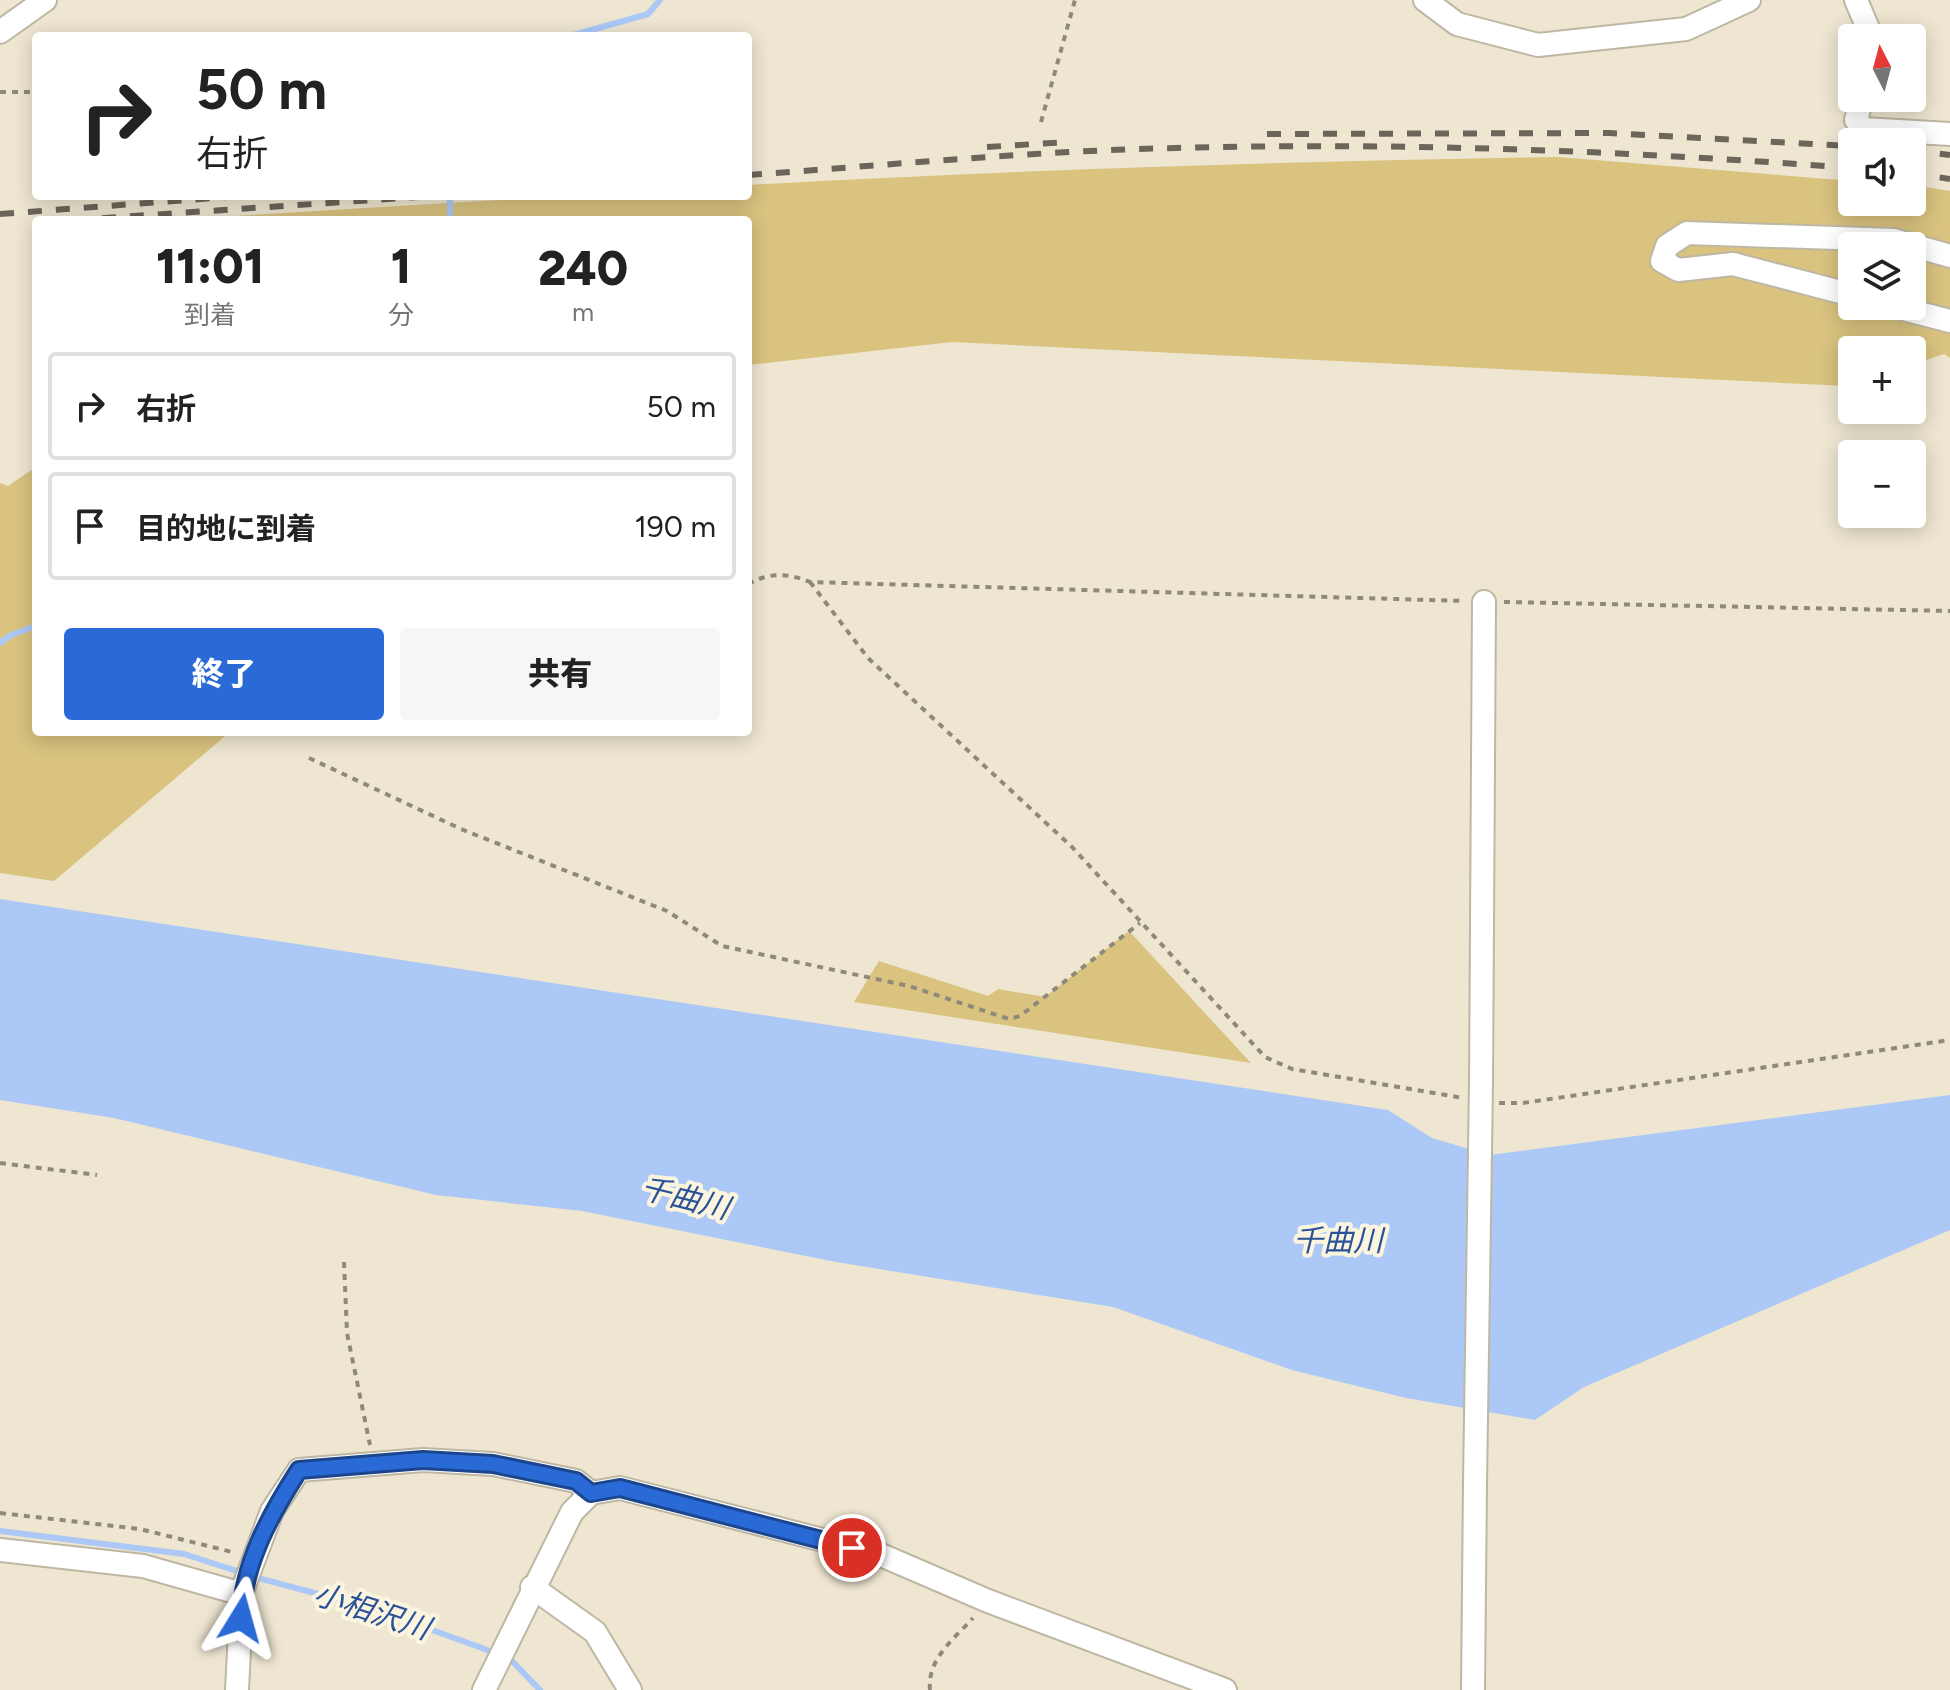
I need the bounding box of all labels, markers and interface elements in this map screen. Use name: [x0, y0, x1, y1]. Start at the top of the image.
north arrow: [1838, 24, 1926, 112]
map controls: [1838, 24, 1926, 528]
text: 50 m: [196, 56, 327, 123]
icon: right: [64, 64, 168, 168]
button: sound: [1838, 128, 1926, 216]
text: 右折: [196, 132, 268, 175]
button: layers: [1838, 232, 1926, 320]
text: 11:01: [156, 237, 264, 295]
text: 1: [391, 237, 411, 295]
text: 240: [538, 239, 628, 297]
text: m: [572, 296, 594, 328]
text: 到着: [184, 299, 236, 331]
text: 分: [388, 299, 414, 331]
button: +: [1838, 336, 1926, 424]
icon: right: [68, 384, 112, 428]
text: 50 m: [647, 388, 716, 425]
text: 右折: [136, 390, 196, 427]
button: −: [1838, 440, 1926, 528]
icon: arrive: [68, 504, 112, 548]
text: 190 m: [634, 508, 716, 545]
text: 目的地に到着: [136, 510, 316, 547]
button: 終了: [64, 628, 384, 720]
button: 共有: [400, 628, 720, 720]
water label: 千曲川: [637, 1169, 736, 1228]
water label: 千曲川: [1293, 1222, 1386, 1259]
pin: [818, 1514, 886, 1582]
icon: arrive: [830, 1526, 874, 1570]
water label: 小相沢川: [309, 1575, 438, 1648]
position arrow: [199, 1576, 283, 1660]

